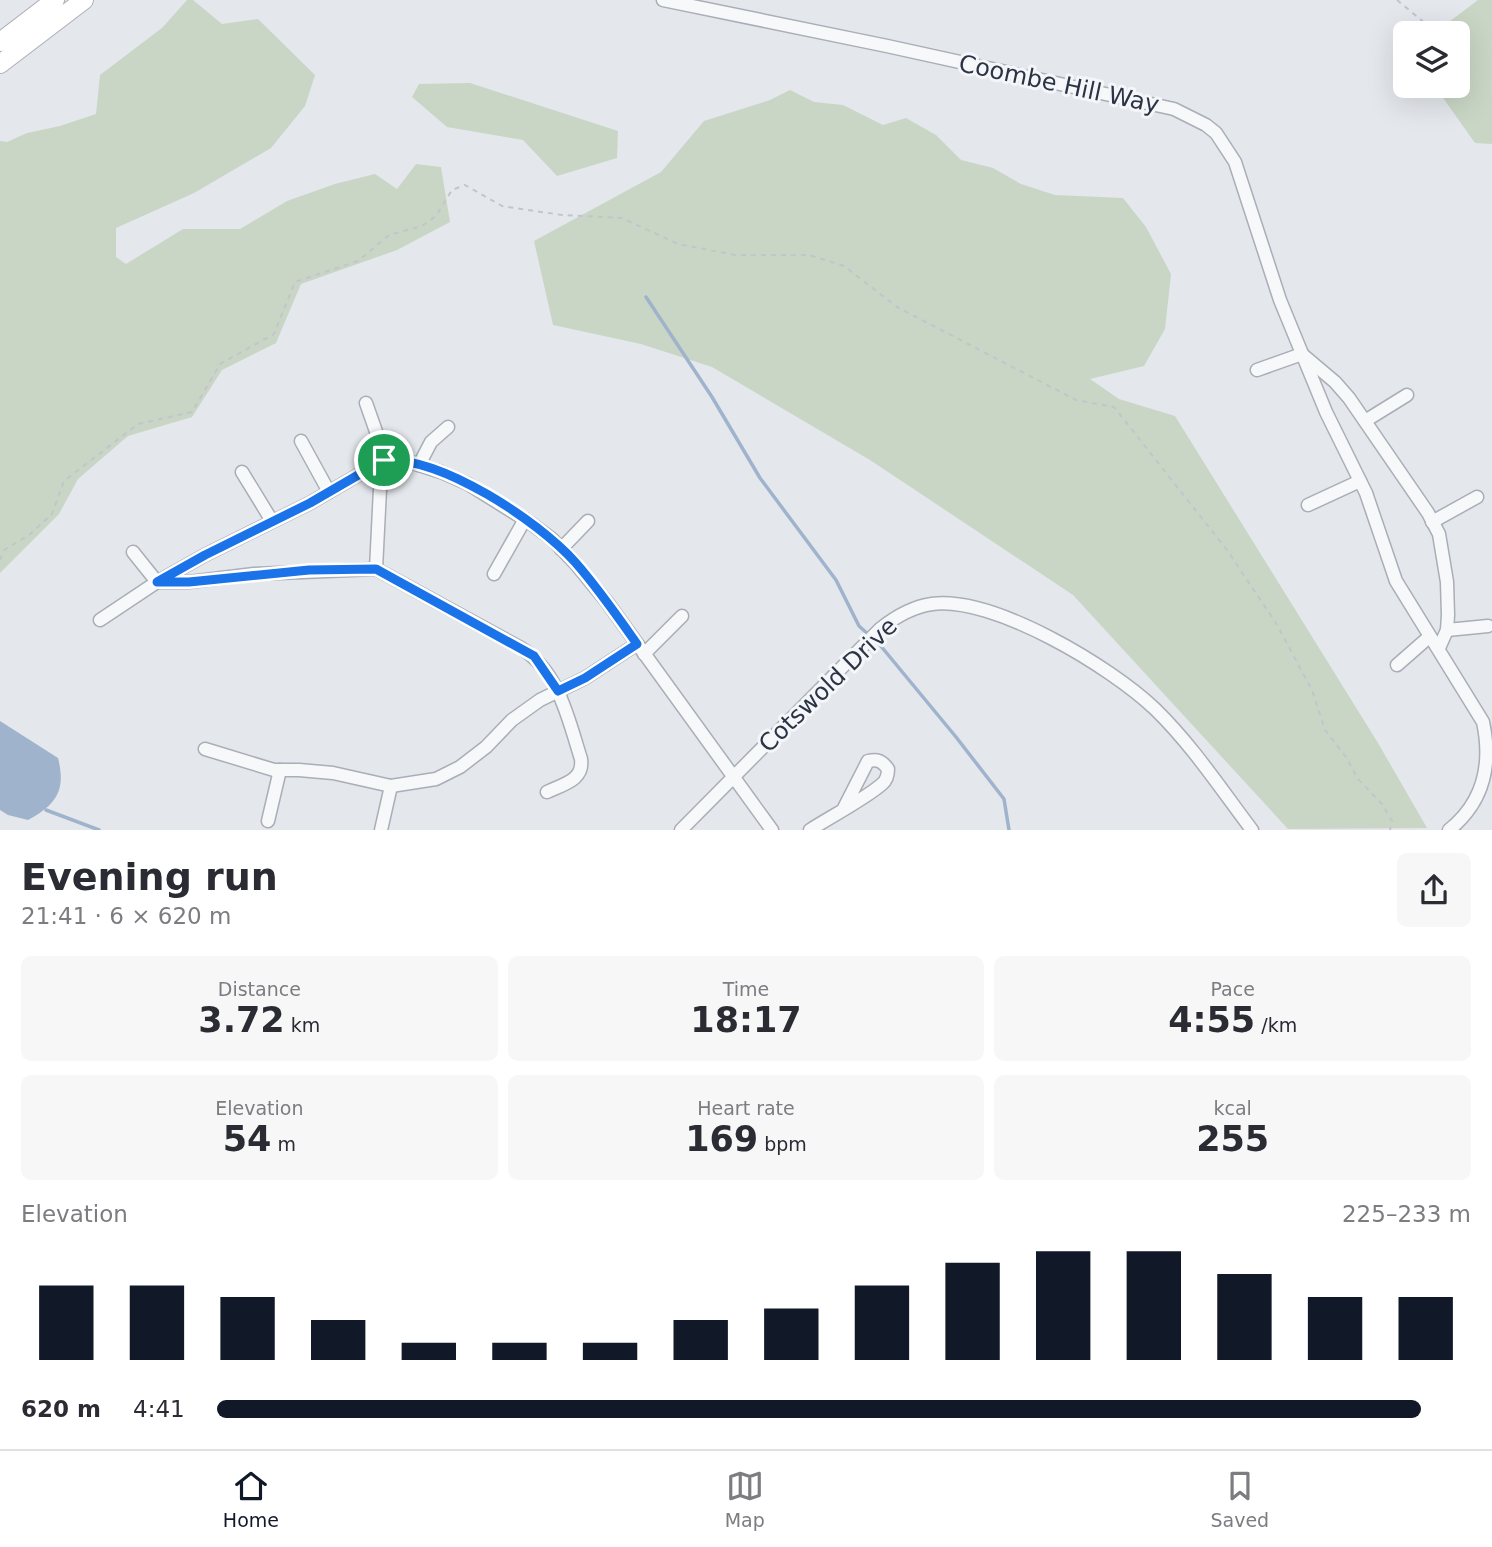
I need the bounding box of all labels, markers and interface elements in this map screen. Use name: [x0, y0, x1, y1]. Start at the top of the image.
map controls: [1393, 21, 1470, 98]
button: layers: [1393, 21, 1470, 98]
street label: Coombe Hill Way: [956, 49, 1162, 119]
pin: [354, 430, 414, 490]
icon: arrive: [365, 441, 403, 479]
street label: Cotswold Drive: [753, 612, 903, 758]
button: share: [1397, 853, 1471, 927]
text: Evening run: [21, 855, 278, 899]
text: 21:41 · 6 × 620 m: [21, 903, 231, 929]
text: Distance: [218, 978, 301, 1000]
text: Time: [723, 978, 769, 1000]
text: Pace: [1210, 978, 1255, 1000]
text: 3.72: [198, 1000, 285, 1040]
text: 18:17: [690, 1000, 802, 1040]
text: 4:55: [1168, 1000, 1255, 1040]
text: km: [285, 1014, 320, 1036]
text: /km: [1255, 1014, 1297, 1036]
text: Elevation: [215, 1097, 303, 1119]
text: Heart rate: [697, 1097, 795, 1119]
text: kcal: [1213, 1097, 1252, 1119]
text: 54: [223, 1119, 271, 1159]
text: 169: [685, 1119, 758, 1159]
text: 255: [1196, 1119, 1269, 1159]
text: m: [271, 1133, 296, 1155]
text: bpm: [758, 1133, 807, 1155]
text: Elevation: [21, 1201, 128, 1227]
text: 225–233 m: [1342, 1201, 1471, 1227]
text: 620 m: [21, 1396, 101, 1422]
text: 4:41: [133, 1396, 185, 1422]
tab: Home: [223, 1467, 279, 1531]
tab: Map: [725, 1467, 765, 1531]
tab: Saved: [1210, 1467, 1269, 1531]

